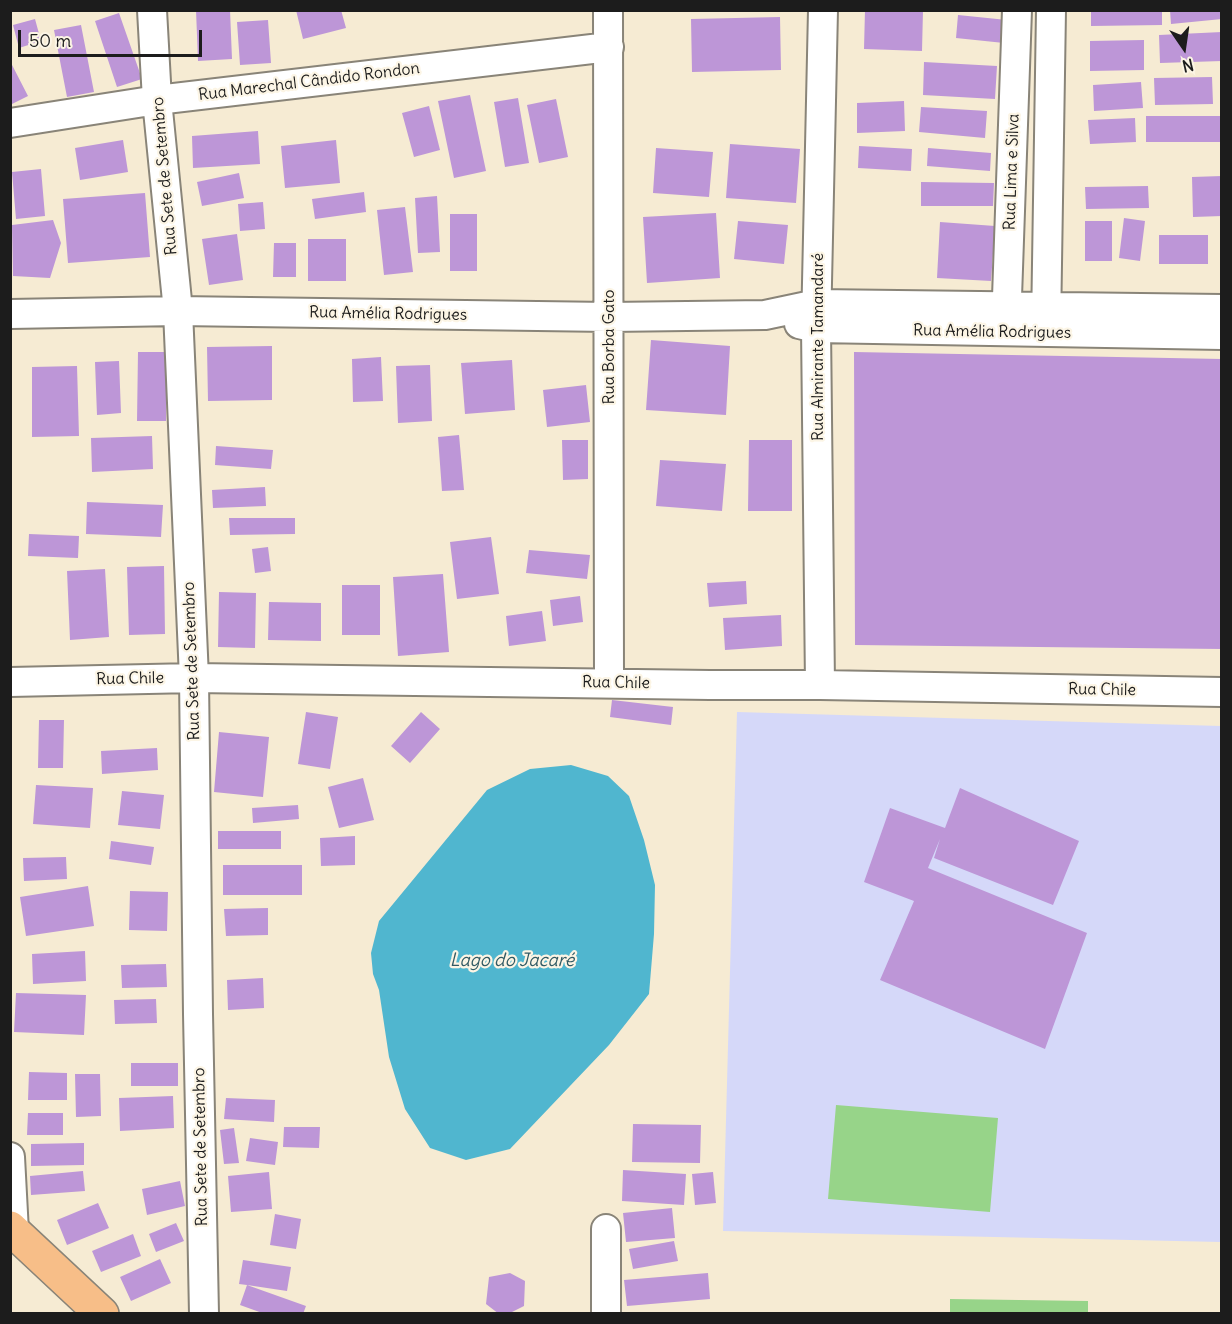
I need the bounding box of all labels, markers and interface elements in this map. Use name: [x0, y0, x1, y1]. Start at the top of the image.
scale bar: [21, 18, 206, 56]
north arrow: [1154, 18, 1214, 78]
text: 50 m: [29, 29, 71, 52]
text: N: [1180, 55, 1196, 77]
street label: Rua Marechal Cândido Rondon: [197, 59, 421, 105]
street label: Rua Sete de Setembro: [149, 96, 181, 256]
street label: Rua Lima e Silva: [1000, 113, 1024, 231]
street label: Rua Almirante Tamandaré: [808, 253, 828, 441]
street label: Rua Borba Gato: [599, 289, 619, 405]
street label: Rua Amélia Rodrigues: [309, 303, 467, 325]
street label: Rua Amélia Rodrigues: [913, 321, 1071, 343]
street label: Rua Sete de Setembro: [180, 581, 204, 741]
street label: Rua Chile: [96, 669, 164, 689]
street label: Rua Chile: [582, 673, 650, 693]
street label: Rua Chile: [1068, 680, 1136, 700]
water label: Lago do Jacaré: [450, 950, 574, 972]
street label: Rua Sete de Setembro: [190, 1067, 212, 1227]

